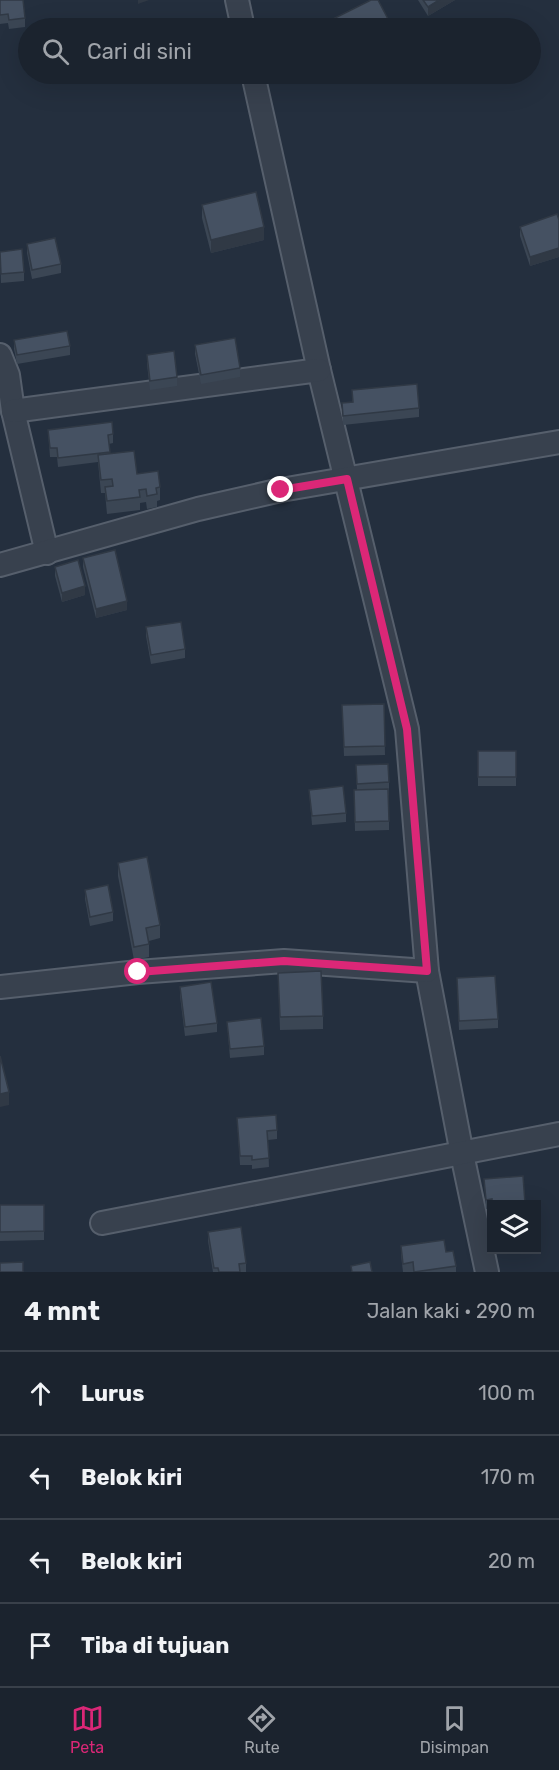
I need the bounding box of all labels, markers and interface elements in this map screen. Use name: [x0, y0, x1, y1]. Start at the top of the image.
search box: [18, 18, 541, 84]
icon: search: [39, 35, 72, 68]
text: Cari di sini: [87, 38, 192, 65]
route end: [267, 476, 293, 502]
route start: [124, 958, 150, 984]
map controls: [487, 1200, 541, 1254]
button: layers: [487, 1200, 541, 1254]
text: 4 mnt: [24, 1296, 100, 1327]
text: Jalan kaki · 290 m: [367, 1299, 535, 1323]
icon: ahead: [24, 1377, 57, 1410]
text: Lurus: [81, 1380, 144, 1407]
text: 100 m: [478, 1381, 535, 1405]
icon: left: [24, 1461, 57, 1494]
text: Belok kiri: [81, 1464, 182, 1491]
text: 170 m: [481, 1465, 535, 1489]
icon: left: [24, 1545, 57, 1578]
text: Belok kiri: [81, 1548, 182, 1575]
text: 20 m: [488, 1549, 535, 1573]
icon: arrive: [24, 1629, 57, 1662]
text: Tiba di tujuan: [81, 1632, 229, 1659]
tab: Peta: [70, 1702, 104, 1757]
tab: Rute: [244, 1702, 280, 1757]
tab: Disimpan: [420, 1702, 489, 1757]

